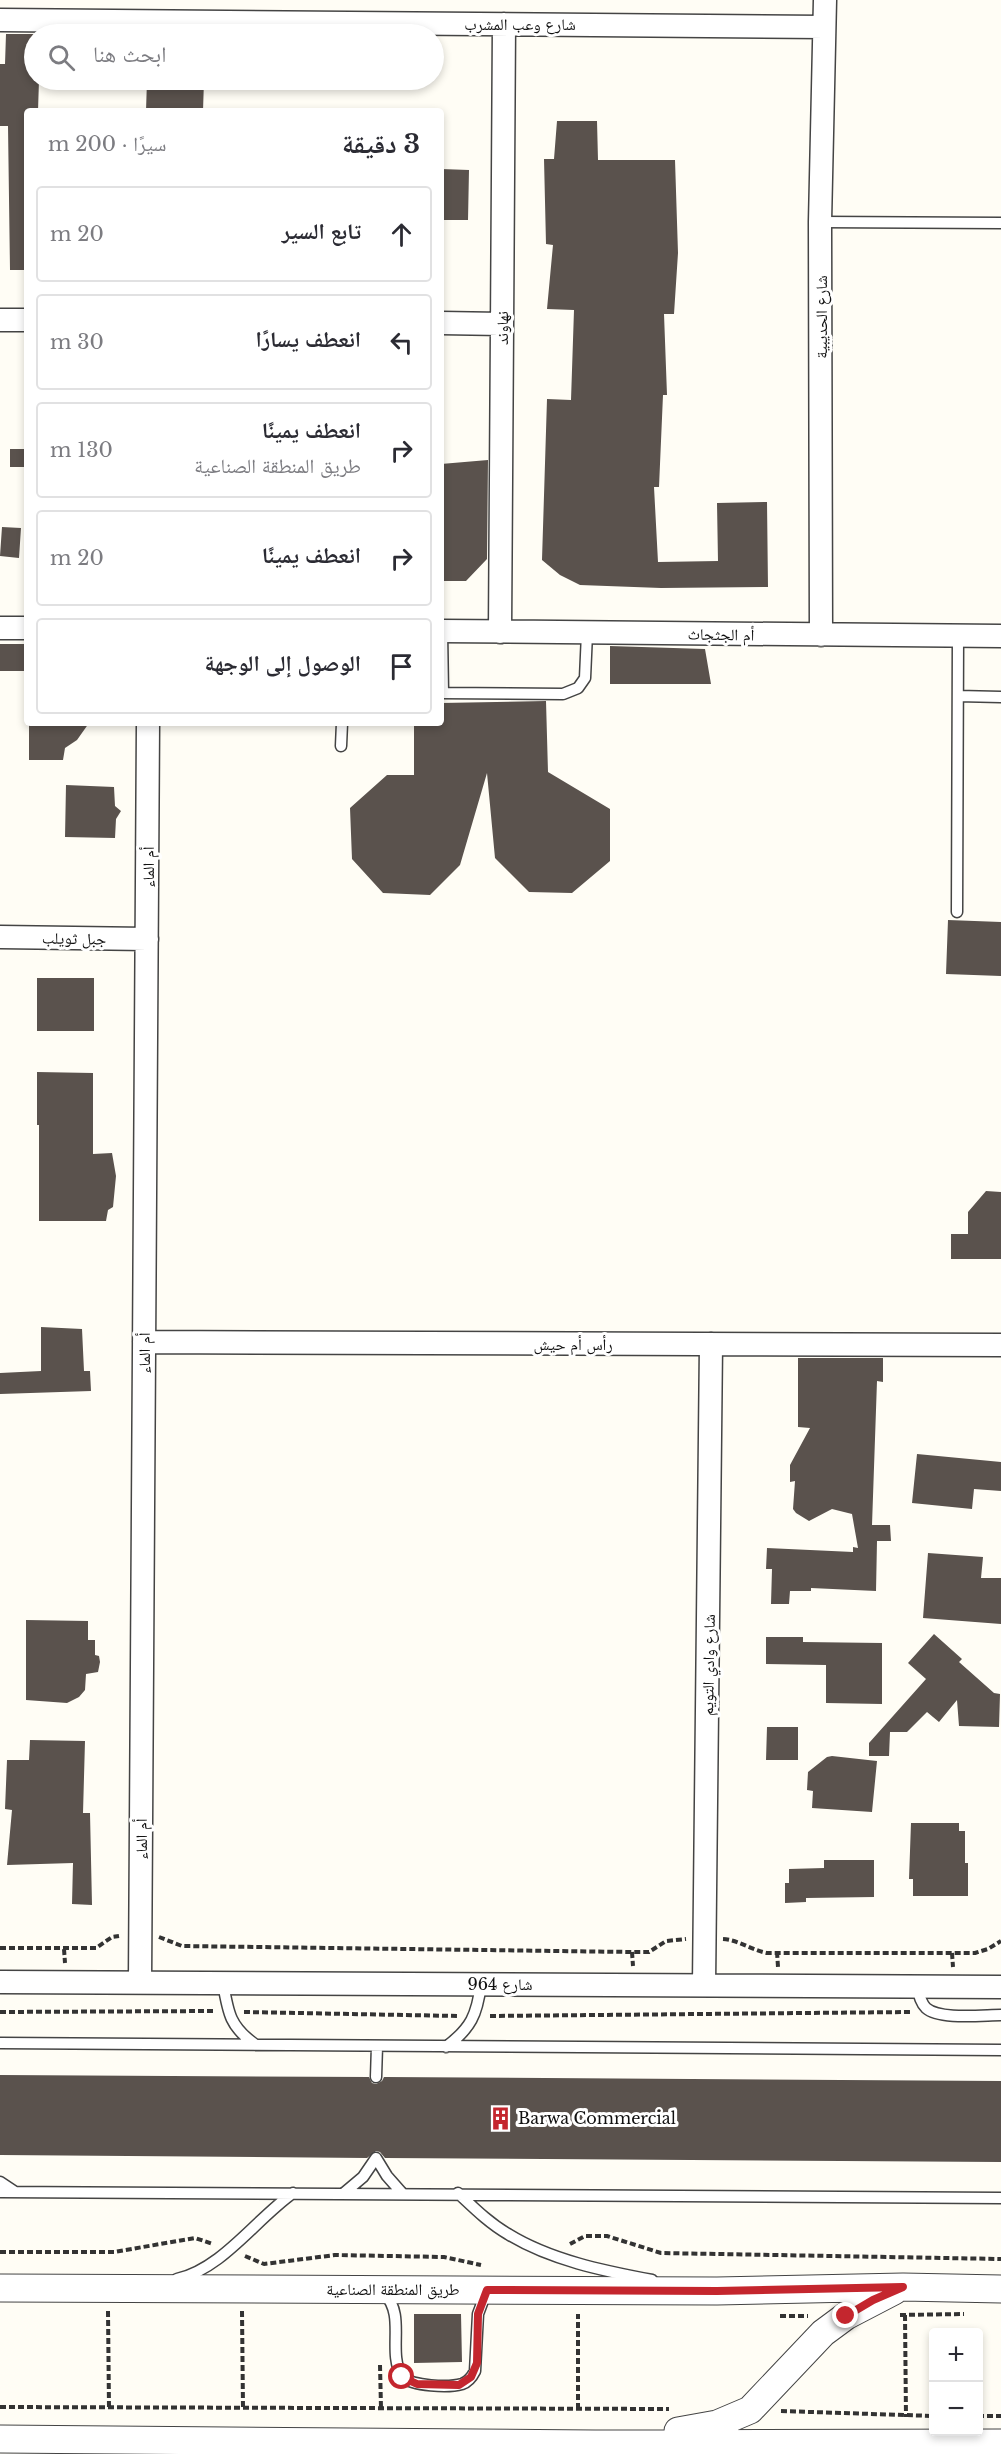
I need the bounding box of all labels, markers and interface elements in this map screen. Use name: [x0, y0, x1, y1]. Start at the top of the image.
street label: شارع وعب المشرب: [464, 14, 576, 35]
search box: [24, 24, 444, 90]
icon: search: [45, 41, 78, 74]
text: ابحث هنا: [93, 41, 166, 68]
text: 3 دقيقة: [342, 128, 420, 160]
text: سيرًا · 200 m: [48, 132, 167, 156]
text: تابع السير: [282, 218, 361, 245]
icon: ahead: [385, 218, 418, 251]
text: 20 m: [50, 222, 104, 246]
street label: شارع الحديبية: [811, 275, 832, 359]
street label: نهاوند: [492, 311, 512, 345]
text: انعطف يسارًا: [255, 326, 361, 353]
icon: left: [385, 326, 418, 359]
text: 30 m: [50, 330, 104, 354]
text: انعطف يمينًا: [262, 417, 361, 444]
icon: right: [385, 434, 418, 467]
text: 130 m: [50, 438, 113, 462]
text: طريق المنطقة الصناعية: [194, 454, 361, 478]
text: انعطف يمينًا: [262, 542, 361, 569]
icon: right: [385, 542, 418, 575]
text: 20 m: [50, 546, 104, 570]
street label: أم الجثجاث: [687, 623, 755, 646]
text: الوصول إلى الوجهة: [205, 650, 361, 677]
icon: arrive: [385, 650, 418, 683]
street label: أم الماء: [138, 846, 159, 888]
street label: جبل ثويلب: [42, 927, 106, 950]
street label: أم الماء: [134, 1332, 155, 1374]
street label: رأس أم حيش: [533, 1334, 613, 1355]
street label: شارع وادي التويم: [697, 1614, 722, 1716]
street label: أم الماء: [131, 1818, 152, 1860]
street label: شارع 964: [468, 1974, 532, 1995]
building icon: Barwa Commercial: [487, 2105, 513, 2131]
place label: Barwa Commercial: [518, 2108, 676, 2128]
street label: طريق المنطقة الصناعية: [326, 2279, 460, 2300]
route end: [832, 2302, 858, 2328]
map controls: [929, 2328, 983, 2436]
button: +: [929, 2328, 983, 2382]
route start: [388, 2363, 414, 2389]
button: −: [929, 2382, 983, 2436]

